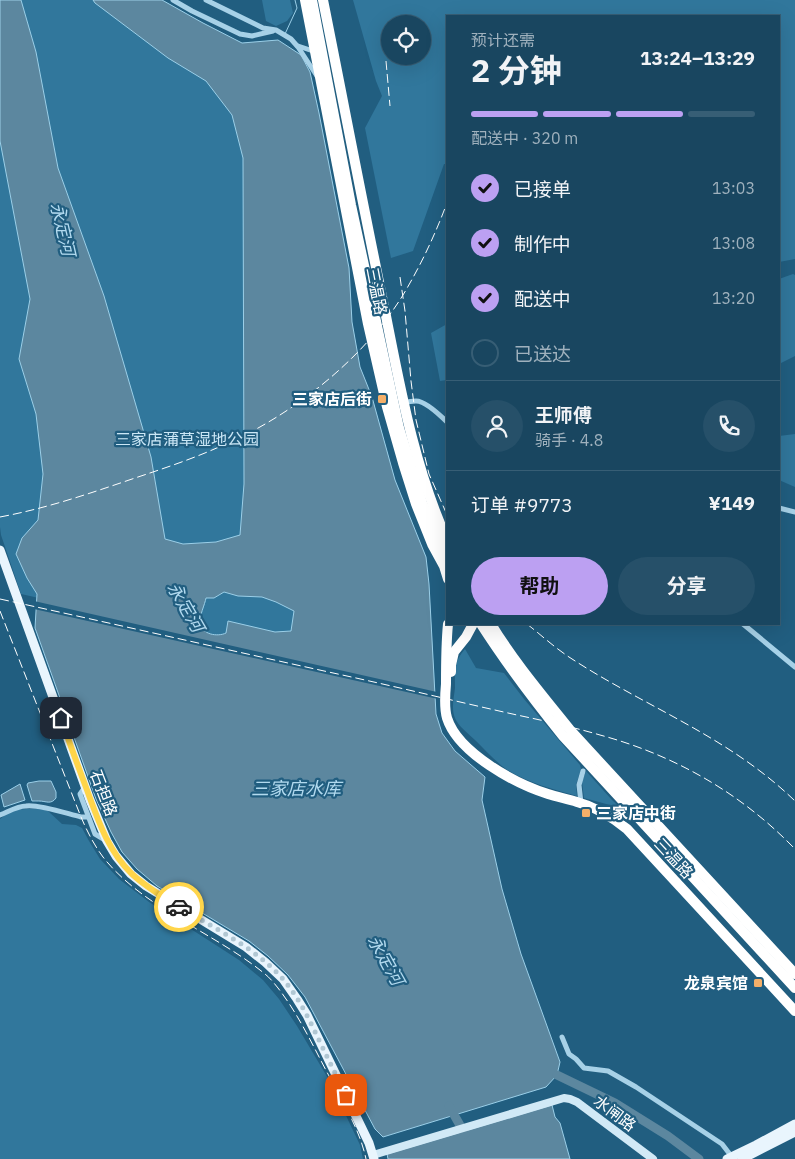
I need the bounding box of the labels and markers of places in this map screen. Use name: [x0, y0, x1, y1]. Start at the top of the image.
place label: 三家店后街: [292, 389, 372, 409]
marker: 三家店后街: [376, 393, 388, 405]
pin: [40, 697, 82, 739]
place label: 三家店中街: [596, 803, 676, 823]
marker: 三家店中街: [580, 807, 592, 819]
place label: 龙泉宾馆: [684, 973, 748, 993]
marker: 龙泉宾馆: [752, 977, 764, 989]
pin: [325, 1074, 367, 1116]

